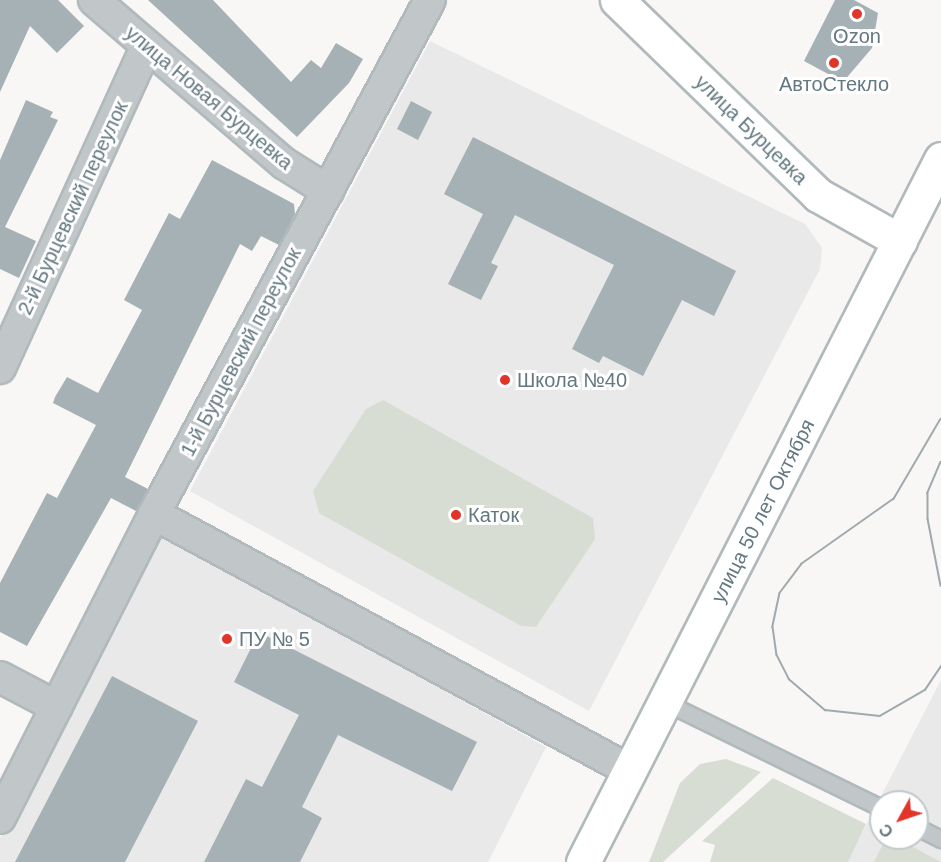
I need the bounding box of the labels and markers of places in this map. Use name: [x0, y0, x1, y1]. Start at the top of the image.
marker: Ozon: [850, 7, 864, 21]
place label: Ozon: [833, 24, 881, 48]
marker: АвтоСтекло: [827, 56, 841, 70]
place label: АвтоСтекло: [779, 72, 889, 96]
place label: Школа №40: [517, 368, 627, 392]
marker: Школа №40: [498, 373, 512, 387]
place label: Каток: [468, 503, 519, 527]
marker: Каток: [449, 508, 463, 522]
place label: ПУ № 5: [239, 627, 310, 651]
marker: ПУ № 5: [220, 632, 234, 646]

